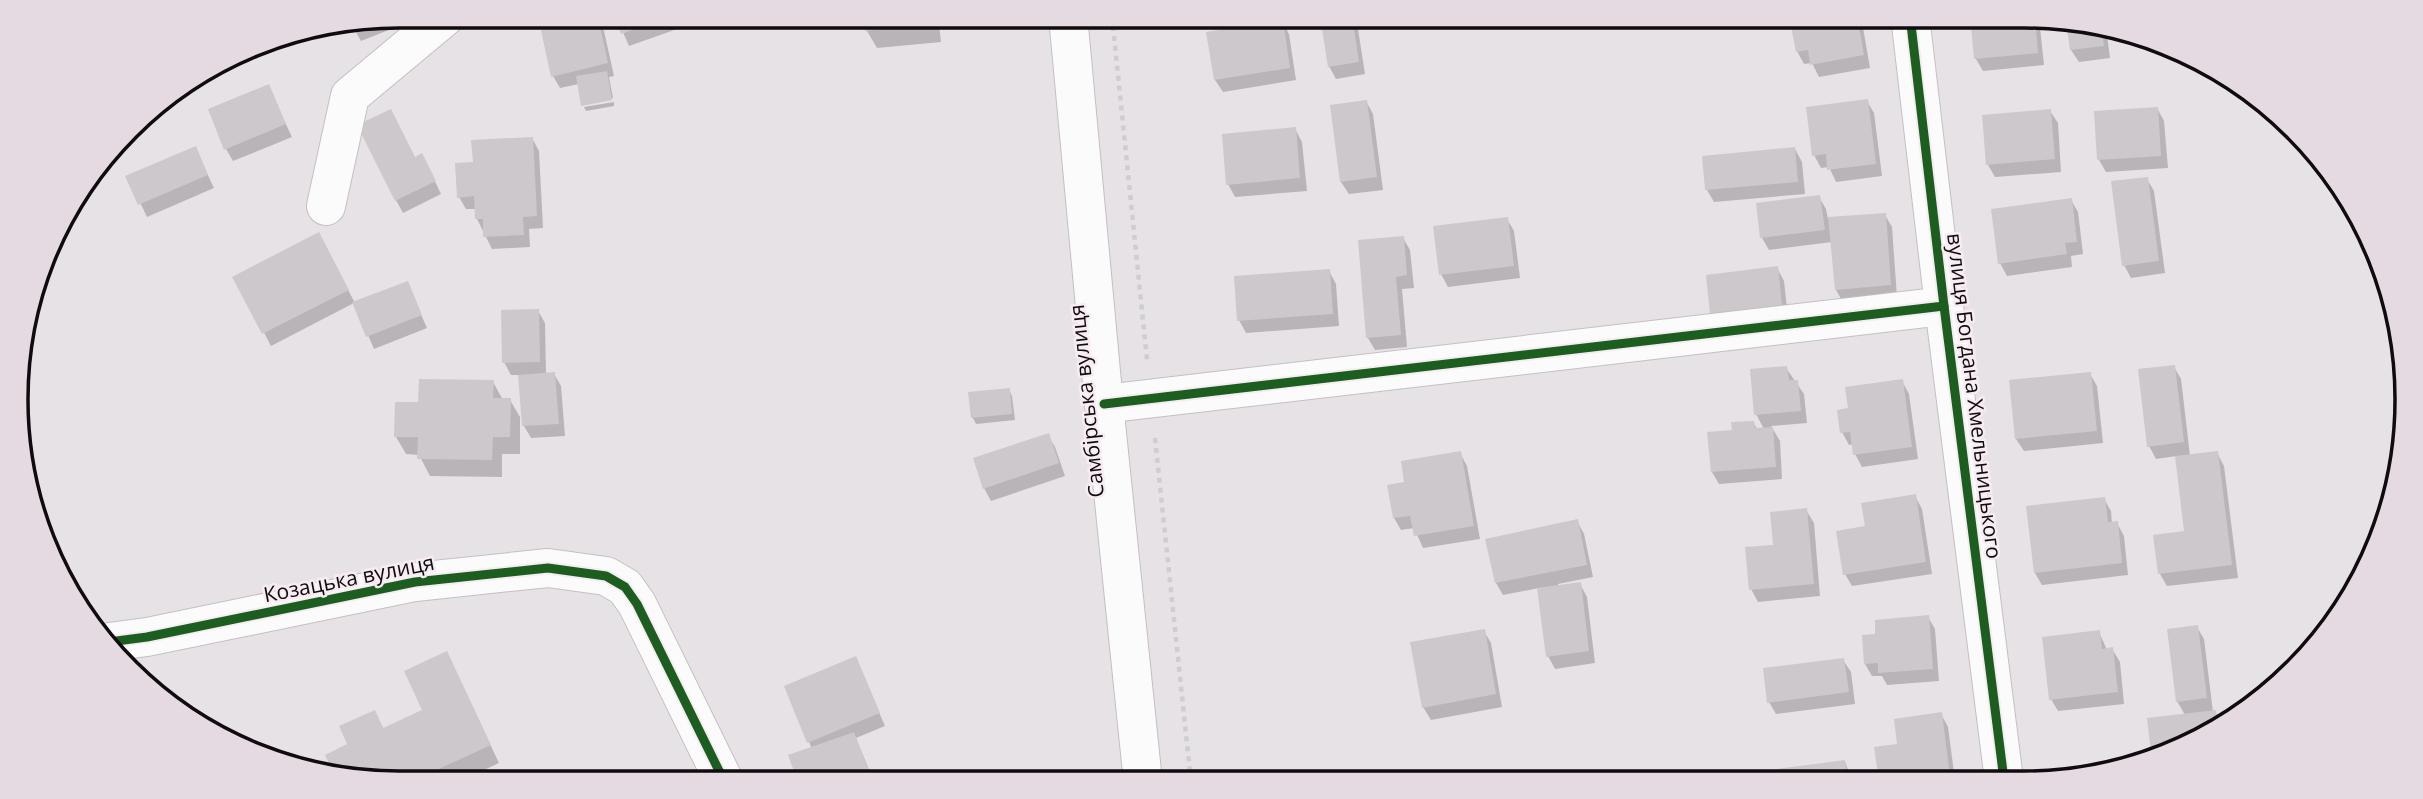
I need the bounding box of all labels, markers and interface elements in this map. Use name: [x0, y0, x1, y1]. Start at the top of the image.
street label: вулиця Богдана Хмельницького: [1941, 231, 2009, 560]
street label: Самбірська вулиця: [1062, 303, 1110, 499]
street label: Козацька вулиця: [261, 548, 437, 608]

